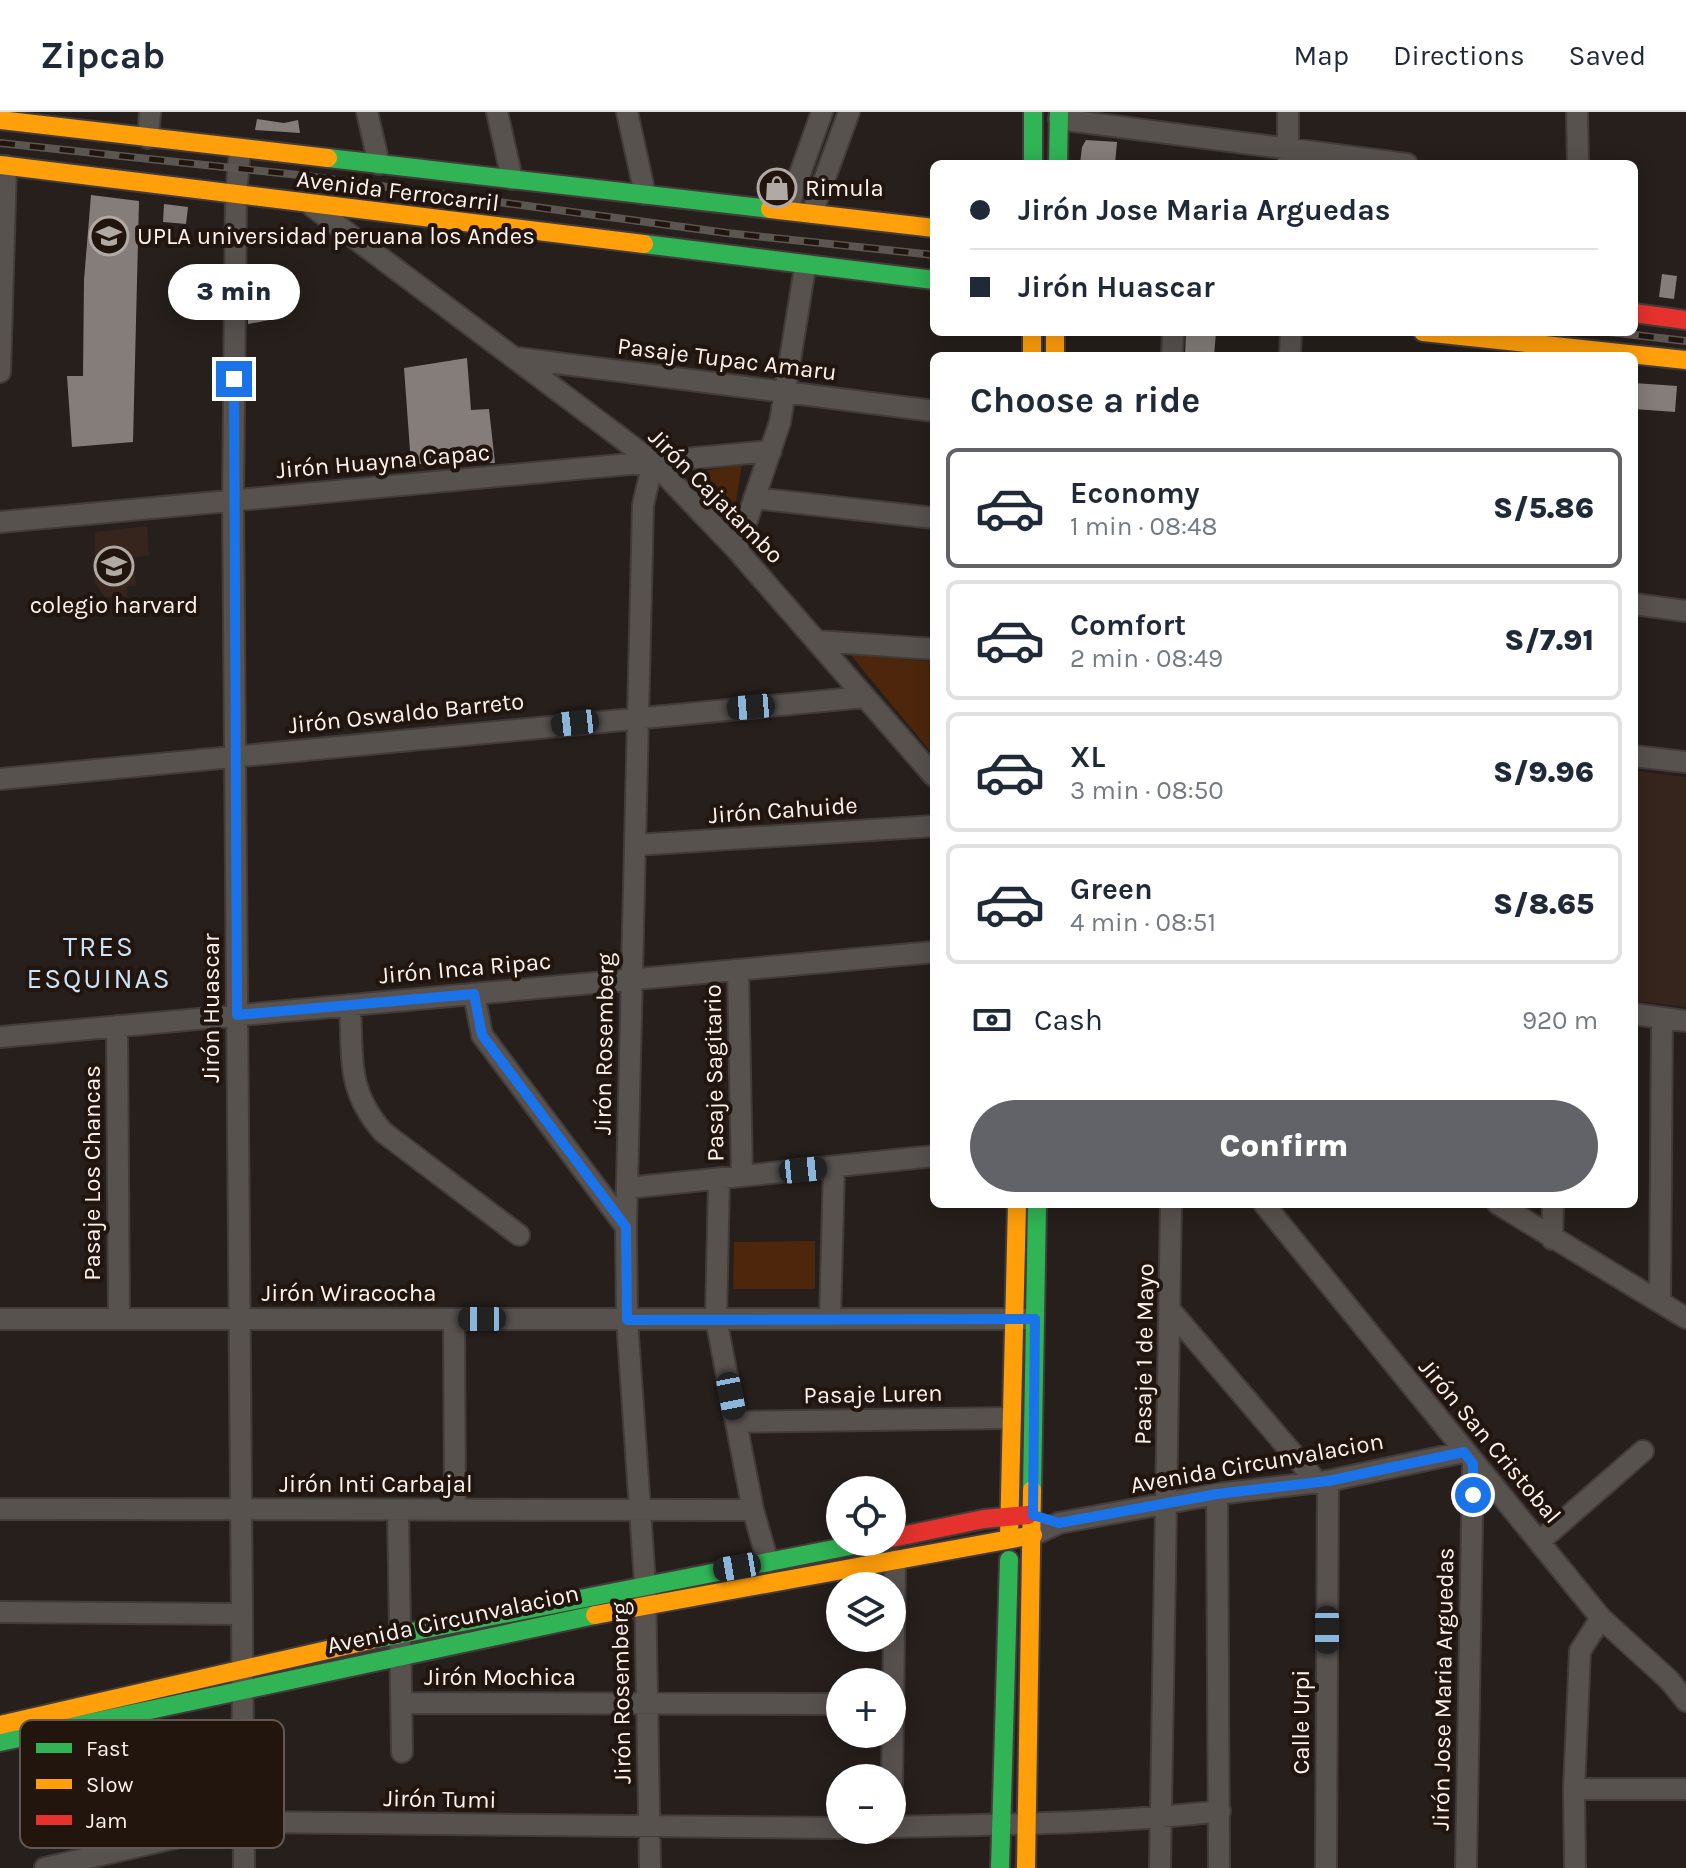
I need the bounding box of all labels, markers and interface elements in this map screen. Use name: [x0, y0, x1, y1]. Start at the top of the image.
text: Zipcab: [40, 33, 165, 78]
text: Map: [1294, 39, 1349, 72]
text: Directions: [1393, 39, 1525, 72]
text: Saved: [1569, 39, 1646, 72]
street label: Avenida Ferrocarril: [295, 165, 501, 217]
shop icon: Rimula: [756, 167, 798, 209]
place label: Rimula: [805, 174, 884, 202]
text: Jirón Jose Maria Arguedas: [1018, 192, 1391, 228]
school or university icon: UPLA universidad peruana los Andes: [88, 215, 130, 257]
place label: UPLA universidad peruana los Andes: [137, 222, 535, 250]
callout: 3 min: [168, 263, 300, 319]
text: Jirón Huascar: [1018, 269, 1215, 305]
text: 3 min: [196, 276, 272, 307]
street label: Pasaje Tupac Amaru: [616, 332, 838, 386]
route end: [216, 361, 252, 397]
text: Choose a ride: [970, 379, 1200, 421]
street label: Jirón Cajatambo: [643, 423, 789, 569]
street label: Jirón Huayna Capac: [275, 438, 491, 484]
icon: car: [974, 472, 1046, 544]
text: Economy: [1070, 475, 1200, 511]
text: S/5.86: [1493, 490, 1594, 526]
text: 1 min · 08:48: [1070, 511, 1217, 542]
school or university icon: colegio harvard: [93, 545, 135, 587]
place label: colegio harvard: [30, 591, 198, 619]
icon: car: [974, 604, 1046, 676]
text: Comfort: [1070, 607, 1186, 643]
text: S/7.91: [1504, 622, 1594, 658]
text: 2 min · 08:49: [1070, 643, 1223, 674]
street label: Jirón Oswaldo Barreto: [287, 687, 525, 739]
car: [726, 693, 776, 721]
car: [550, 709, 600, 737]
icon: car: [974, 736, 1046, 808]
text: XL: [1070, 739, 1105, 775]
text: S/9.96: [1493, 754, 1594, 790]
text: 3 min · 08:50: [1070, 775, 1224, 806]
street label: Jirón Cahuide: [707, 791, 859, 829]
icon: car: [974, 868, 1046, 940]
text: Green: [1070, 871, 1153, 907]
text: S/8.65: [1493, 886, 1594, 922]
text: 4 min · 08:51: [1070, 907, 1216, 938]
district label: TRES ESQUINAS: [26, 930, 172, 995]
street label: Jirón Huascar: [197, 933, 225, 1083]
street label: Jirón Inca Ripac: [378, 947, 552, 989]
street label: Jirón Rosemberg: [588, 952, 620, 1135]
street label: Pasaje Sagitario: [698, 984, 730, 1162]
icon: cash: [970, 998, 1014, 1042]
text: Cash: [1034, 1002, 1103, 1038]
text: 920 m: [1522, 1005, 1598, 1036]
street label: Pasaje Los Chancas: [78, 1065, 106, 1281]
button: Confirm: [970, 1100, 1598, 1192]
car: [778, 1156, 828, 1184]
street label: Pasaje 1 de Mayo: [1128, 1263, 1160, 1445]
street label: Jirón Wiracocha: [262, 1279, 436, 1307]
car: [458, 1307, 506, 1331]
street label: Jirón San Cristobal: [1413, 1353, 1567, 1529]
car: [715, 1370, 747, 1422]
street label: Pasaje Luren: [803, 1379, 943, 1409]
street label: Avenida Circunvalacion: [1128, 1427, 1386, 1499]
street label: Jirón Inti Carbajal: [279, 1470, 473, 1498]
map controls: [826, 1476, 906, 1844]
button: locate: [826, 1476, 906, 1556]
route start: [1455, 1477, 1491, 1513]
street label: Jirón Jose Maria Arguedas: [1427, 1547, 1459, 1831]
car: [711, 1551, 763, 1583]
button: layers: [826, 1572, 906, 1652]
street label: Avenida Circunvalacion: [325, 1579, 581, 1659]
street label: Jirón Rosemberg: [605, 1601, 637, 1784]
car: [1315, 1606, 1339, 1654]
street label: Jirón Mochica: [424, 1663, 576, 1691]
button: +: [826, 1668, 906, 1748]
street label: Calle Urpi: [1287, 1670, 1315, 1774]
legend: [20, 1720, 284, 1848]
text: Fast: [86, 1736, 129, 1762]
button: −: [826, 1764, 906, 1844]
text: Slow: [86, 1772, 133, 1798]
street label: Jirón Tumi: [383, 1784, 497, 1814]
text: Jam: [86, 1808, 128, 1834]

